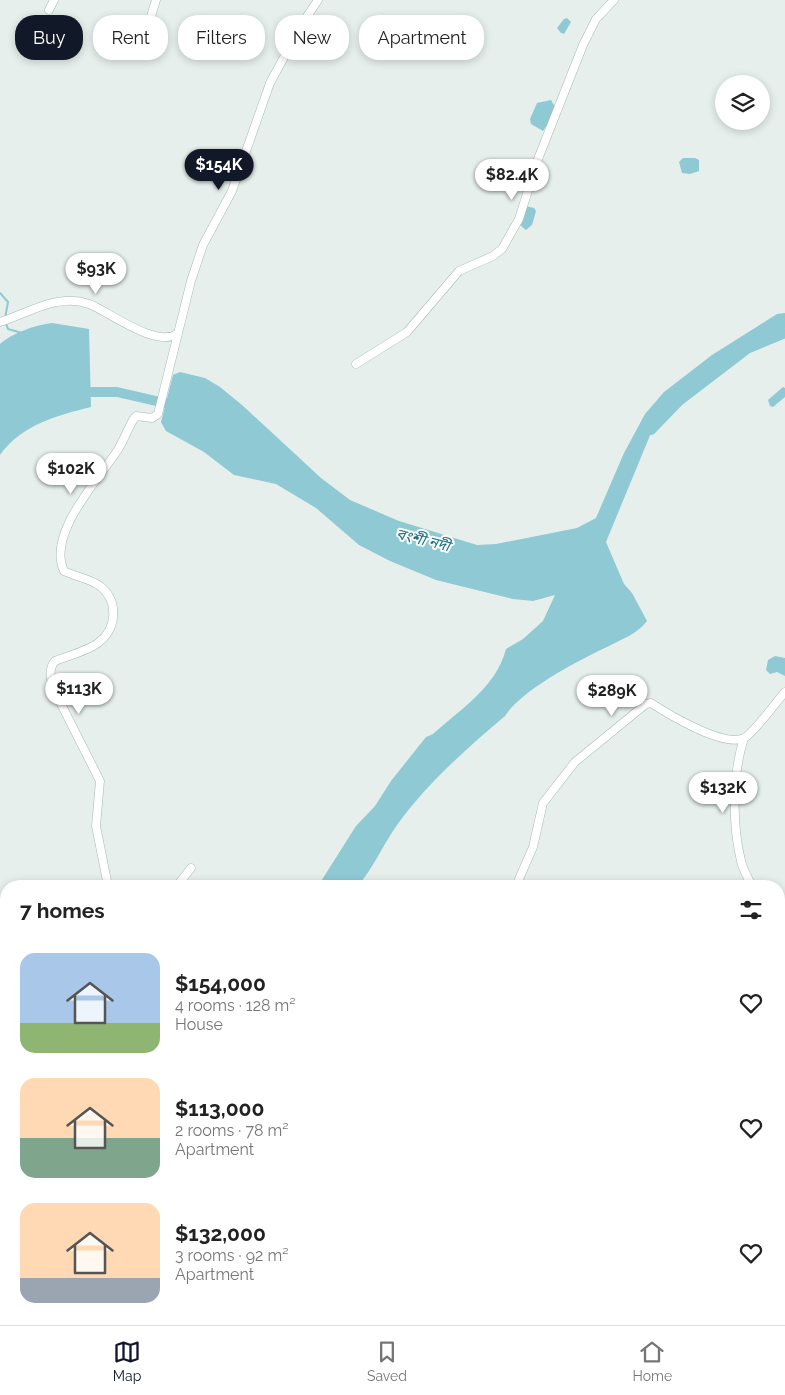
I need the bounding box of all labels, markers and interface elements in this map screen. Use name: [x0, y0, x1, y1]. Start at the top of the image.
chip: Buy: [15, 15, 83, 60]
chip: Rent: [93, 15, 168, 60]
chip: Filters: [178, 15, 265, 60]
chip: New: [275, 15, 349, 60]
chip: Apartment: [359, 15, 484, 60]
map controls: [715, 75, 770, 130]
button: layers: [715, 75, 770, 130]
pin: $154K: [184, 148, 254, 191]
text: $154K: [196, 155, 242, 174]
pin: $82.4K: [471, 158, 553, 201]
text: $82.4K: [486, 165, 538, 184]
pin: $93K: [66, 252, 126, 295]
text: $93K: [76, 259, 116, 278]
pin: $102K: [36, 452, 106, 495]
text: $102K: [47, 459, 95, 478]
water label: বংশী নদী: [394, 525, 455, 556]
pin: $113K: [44, 672, 114, 715]
pin: $289K: [577, 674, 647, 717]
text: $113K: [56, 679, 102, 698]
text: $289K: [588, 681, 636, 700]
pin: $132K: [688, 772, 758, 814]
text: $132K: [700, 778, 746, 797]
icon: filters: [737, 896, 765, 924]
text: 7 homes: [20, 898, 105, 923]
text: $154,000: [175, 971, 266, 996]
icon: home: [60, 973, 120, 1033]
icon: heart: [737, 989, 765, 1017]
text: 4 rooms · 128 m²: [175, 996, 296, 1015]
text: House: [175, 1015, 223, 1034]
text: $113,000: [175, 1096, 264, 1121]
icon: home: [60, 1098, 120, 1158]
icon: heart: [737, 1114, 765, 1142]
text: 2 rooms · 78 m²: [175, 1121, 288, 1140]
text: Apartment: [175, 1140, 254, 1159]
text: $132,000: [175, 1221, 266, 1246]
icon: home: [60, 1223, 120, 1283]
icon: heart: [737, 1239, 765, 1267]
text: 3 rooms · 92 m²: [175, 1246, 288, 1265]
text: Apartment: [175, 1265, 254, 1284]
tab: Map: [113, 1338, 141, 1384]
tab: Saved: [367, 1338, 407, 1384]
tab: Home: [633, 1338, 672, 1384]

